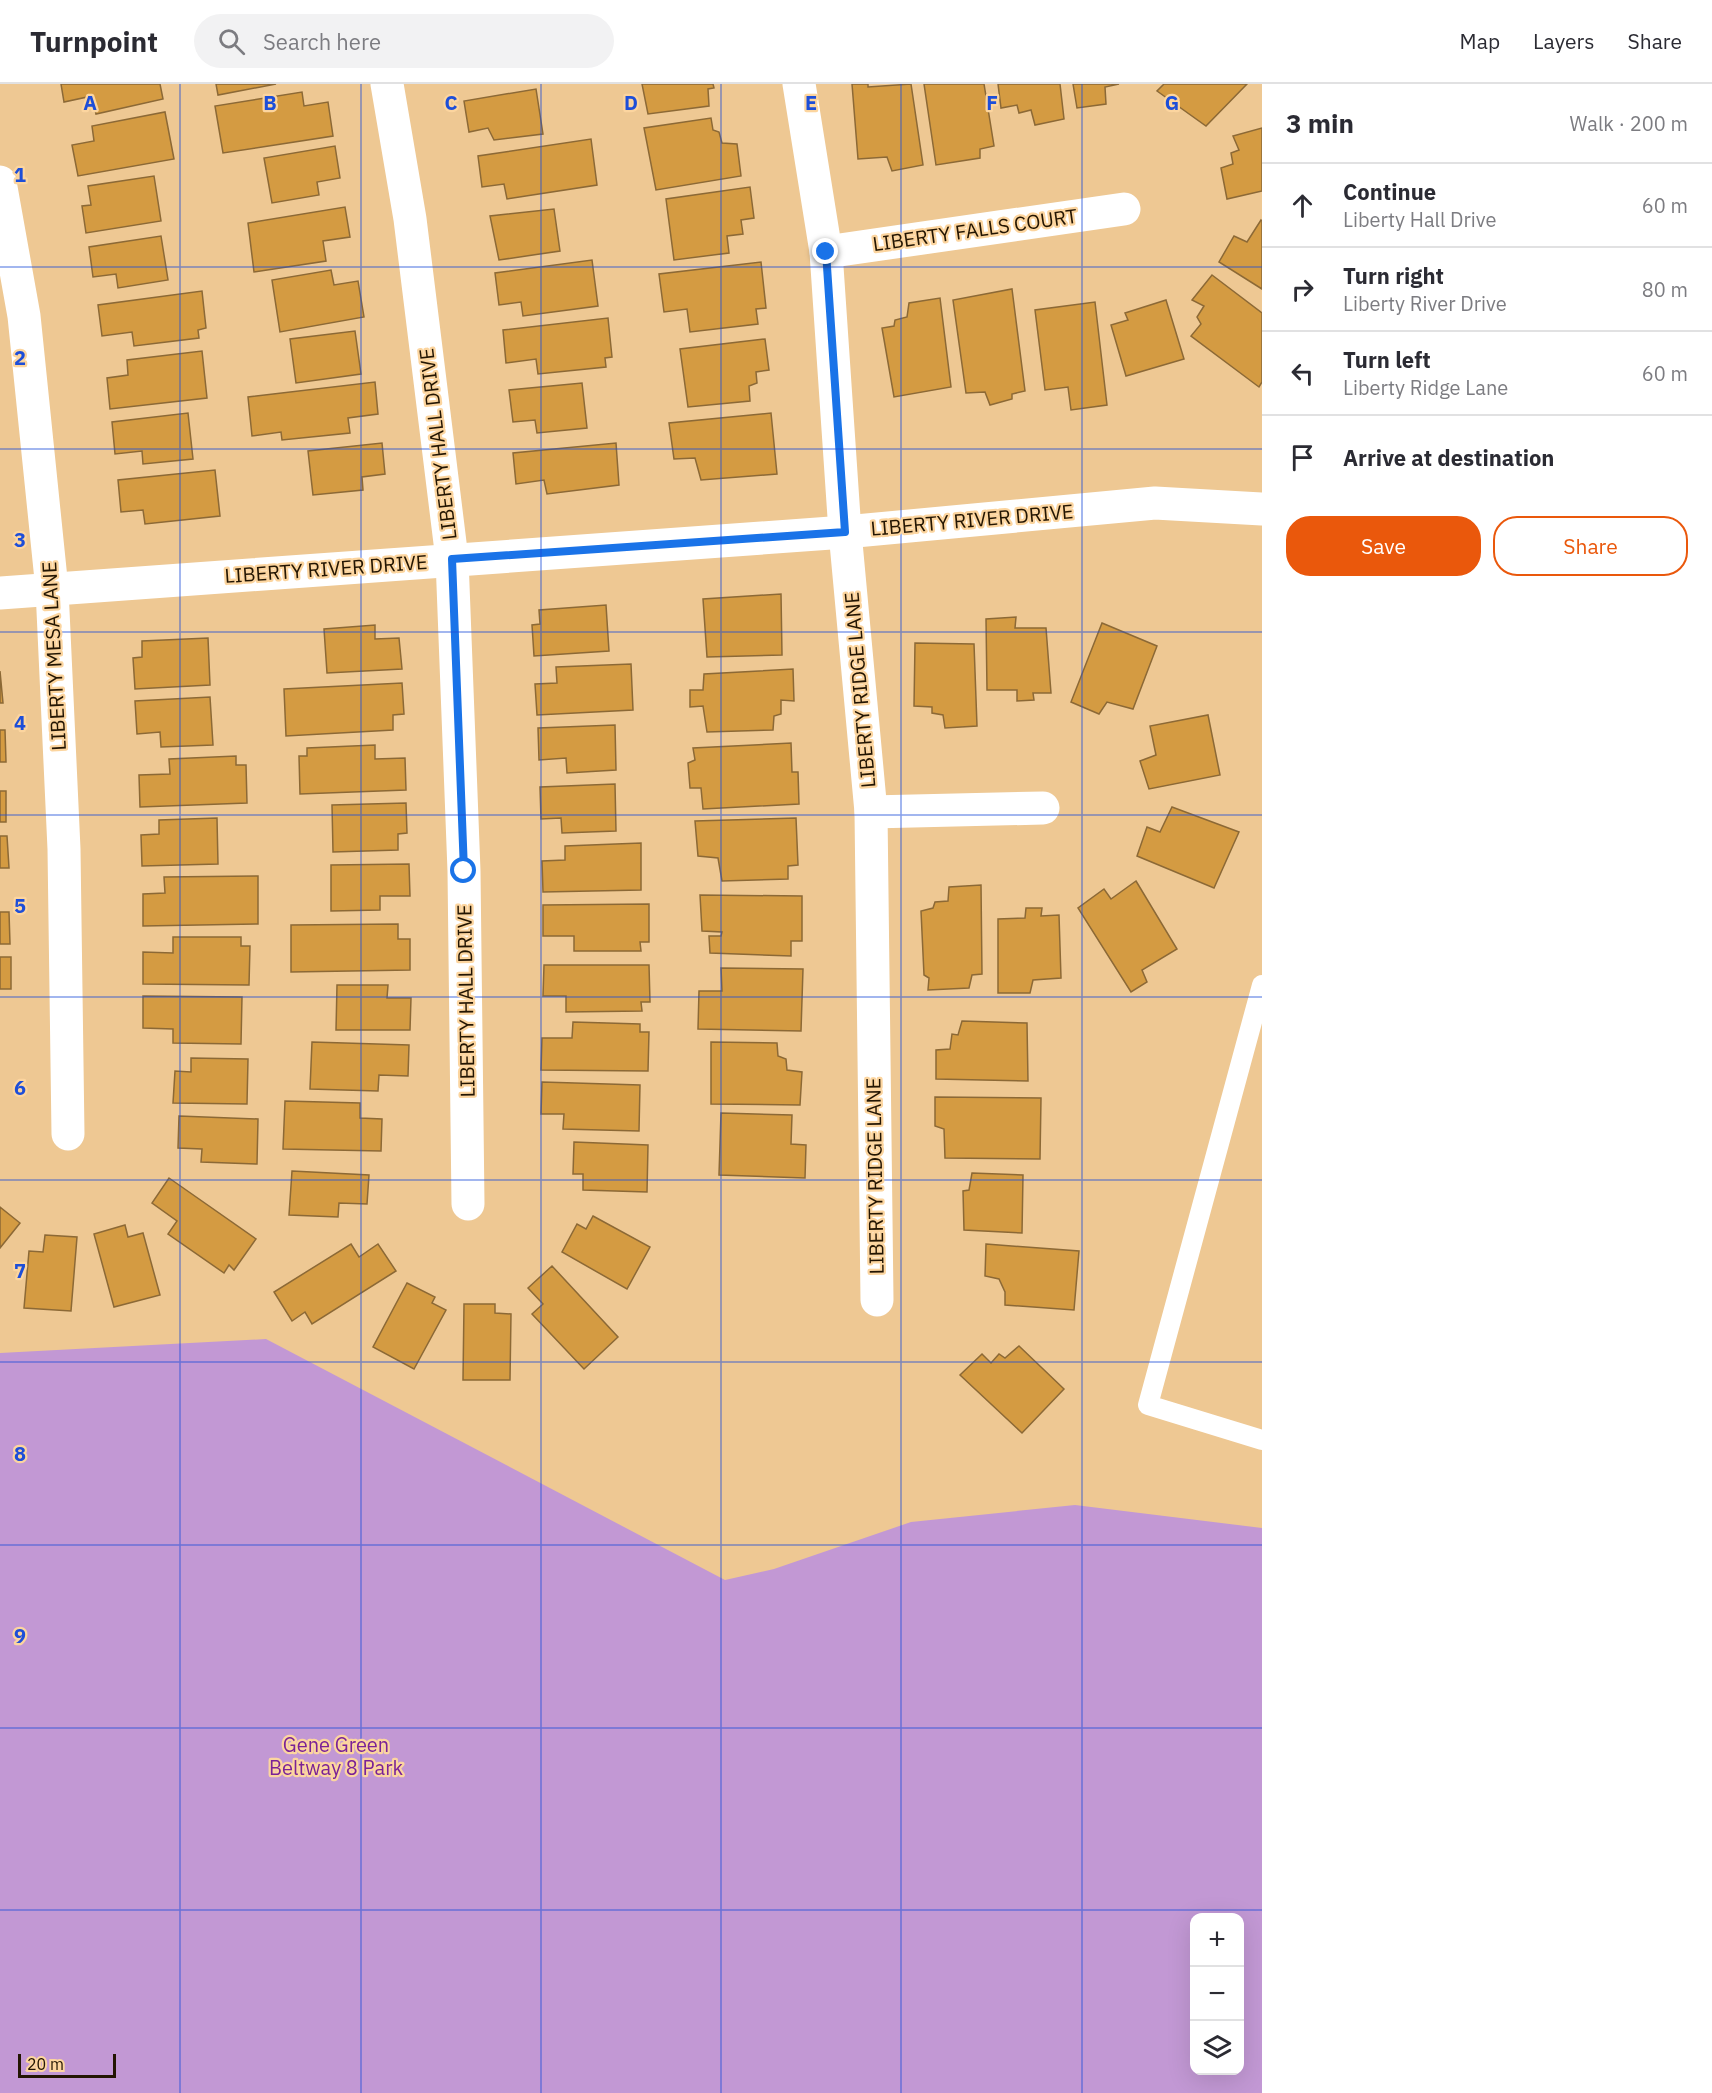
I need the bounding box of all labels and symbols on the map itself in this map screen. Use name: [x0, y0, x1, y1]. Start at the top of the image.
text: A: [83, 89, 97, 116]
text: B: [263, 89, 277, 116]
text: C: [444, 89, 458, 116]
text: D: [624, 89, 638, 116]
text: E: [805, 89, 817, 116]
text: F: [986, 89, 998, 116]
text: G: [1165, 89, 1179, 116]
text: 1: [14, 161, 26, 188]
street label: LIBERTY FALLS COURT: [871, 202, 1079, 257]
route end: [812, 238, 838, 264]
text: 2: [14, 344, 26, 371]
street label: LIBERTY HALL DRIVE: [412, 347, 463, 541]
street label: LIBERTY RIVER DRIVE: [869, 497, 1074, 542]
text: 3: [14, 526, 26, 553]
street label: LIBERTY RIVER DRIVE: [224, 548, 428, 589]
street label: LIBERTY MESA LANE: [35, 561, 72, 751]
street label: LIBERTY RIDGE LANE: [837, 591, 882, 789]
text: 4: [14, 709, 26, 736]
route start: [450, 857, 476, 883]
text: 5: [14, 892, 26, 919]
street label: LIBERTY HALL DRIVE: [450, 904, 481, 1098]
text: 6: [14, 1074, 26, 1101]
street label: LIBERTY RIDGE LANE: [859, 1077, 890, 1275]
text: 7: [14, 1257, 26, 1284]
text: 8: [14, 1440, 26, 1467]
text: 9: [14, 1622, 26, 1649]
park label: Gene Green Beltway 8 Park: [269, 1731, 403, 1781]
scale bar: [18, 2051, 116, 2078]

